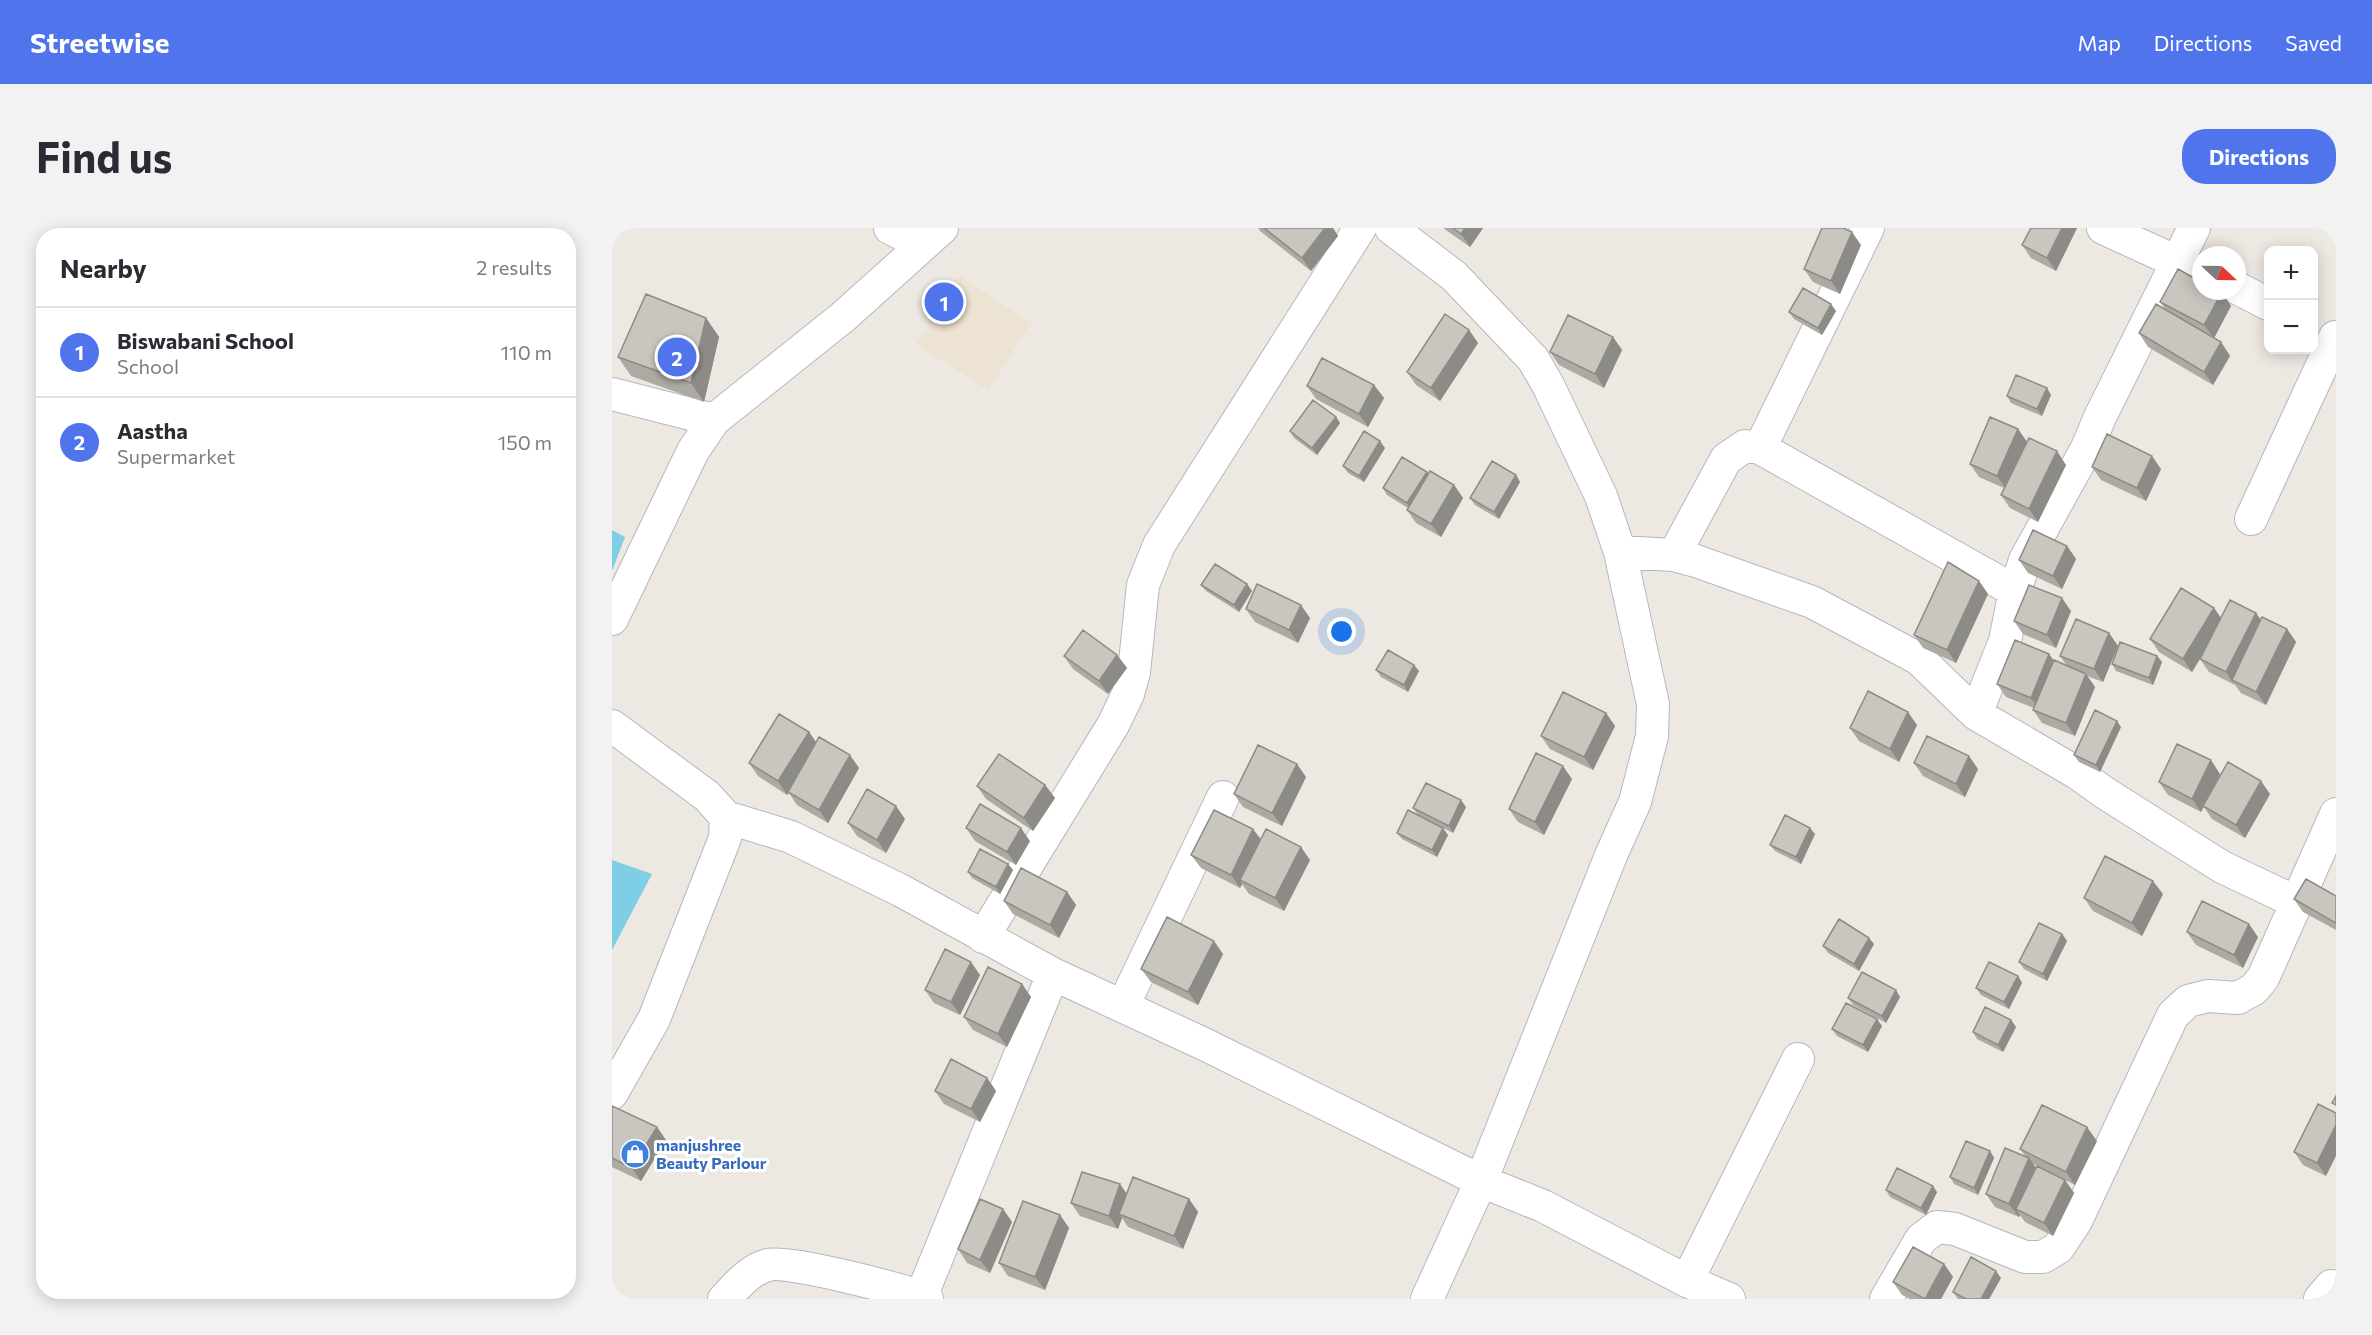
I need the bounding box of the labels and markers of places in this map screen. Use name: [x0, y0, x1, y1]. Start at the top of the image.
pin: 1: [924, 280, 964, 325]
pin: 2: [658, 334, 696, 380]
place label: manjushree Beauty Parlour: [656, 1135, 767, 1172]
shop icon: manjushree Beauty Parlour: [619, 1138, 651, 1170]

